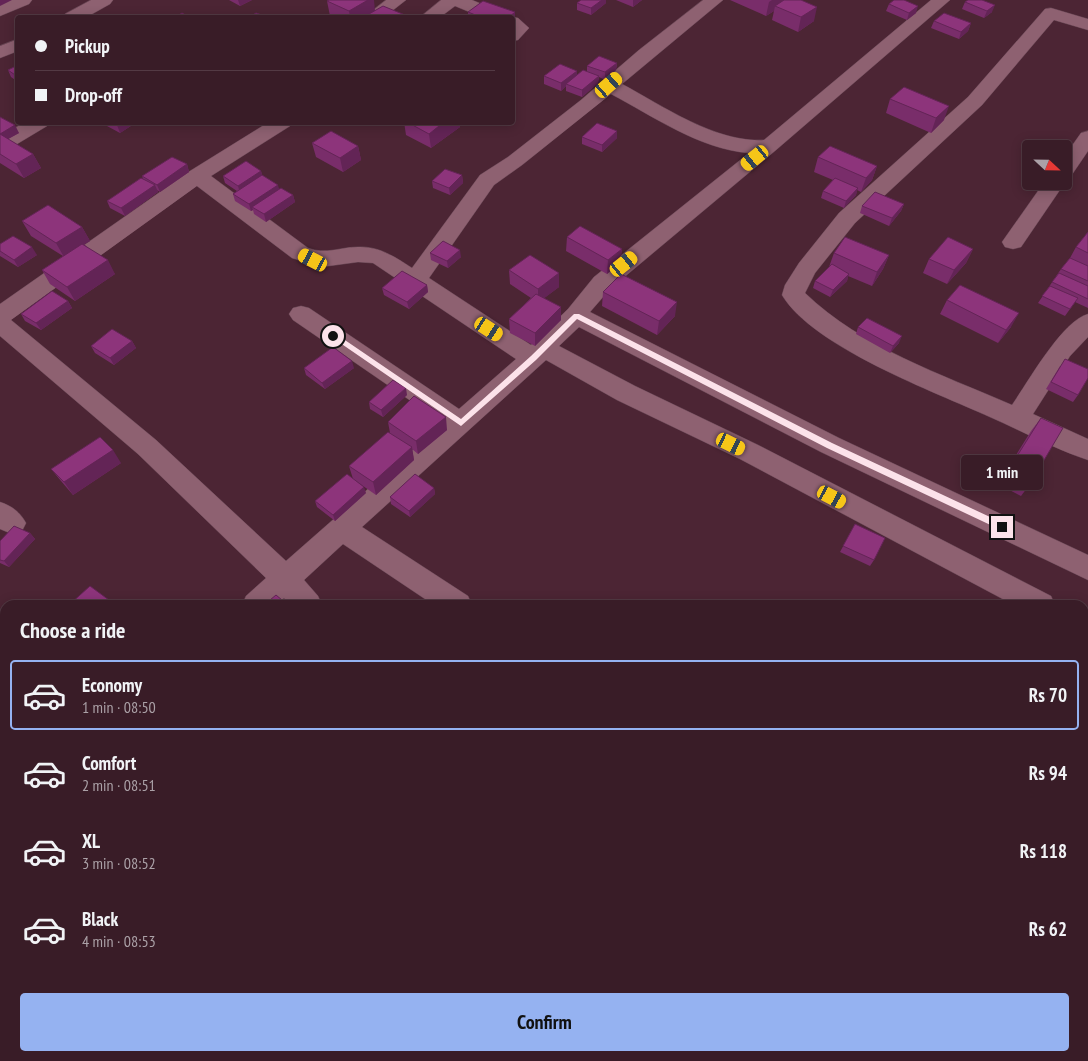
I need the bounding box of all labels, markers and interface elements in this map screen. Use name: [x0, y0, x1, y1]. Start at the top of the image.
text: Pickup: [65, 34, 110, 58]
car: [592, 69, 625, 101]
text: Drop-off: [65, 83, 122, 107]
north arrow: [1022, 140, 1072, 190]
map controls: [1022, 140, 1072, 190]
car: [738, 143, 771, 173]
car: [296, 247, 329, 273]
car: [607, 249, 640, 279]
car: [472, 315, 505, 343]
route start: [322, 325, 344, 347]
car: [714, 431, 747, 457]
callout: 1 min: [961, 454, 1043, 490]
text: 1 min: [986, 462, 1018, 482]
car: [815, 483, 848, 511]
route end: [991, 516, 1013, 538]
text: Choose a ride: [20, 616, 125, 644]
icon: car: [22, 673, 67, 718]
text: Economy: [82, 673, 142, 697]
text: Rs 70: [1029, 683, 1067, 707]
text: 1 min · 08:50: [82, 697, 156, 717]
icon: car: [22, 751, 67, 796]
text: Comfort: [82, 751, 136, 775]
text: Rs 94: [1029, 761, 1067, 785]
text: 2 min · 08:51: [82, 775, 156, 795]
icon: car: [22, 829, 67, 874]
text: XL: [82, 829, 100, 853]
text: Rs 118: [1020, 839, 1067, 863]
text: 3 min · 08:52: [82, 853, 156, 873]
icon: car: [22, 907, 67, 952]
text: Black: [82, 907, 118, 931]
text: Rs 62: [1029, 917, 1067, 941]
text: 4 min · 08:53: [82, 931, 156, 951]
button: Confirm: [20, 993, 1069, 1051]

